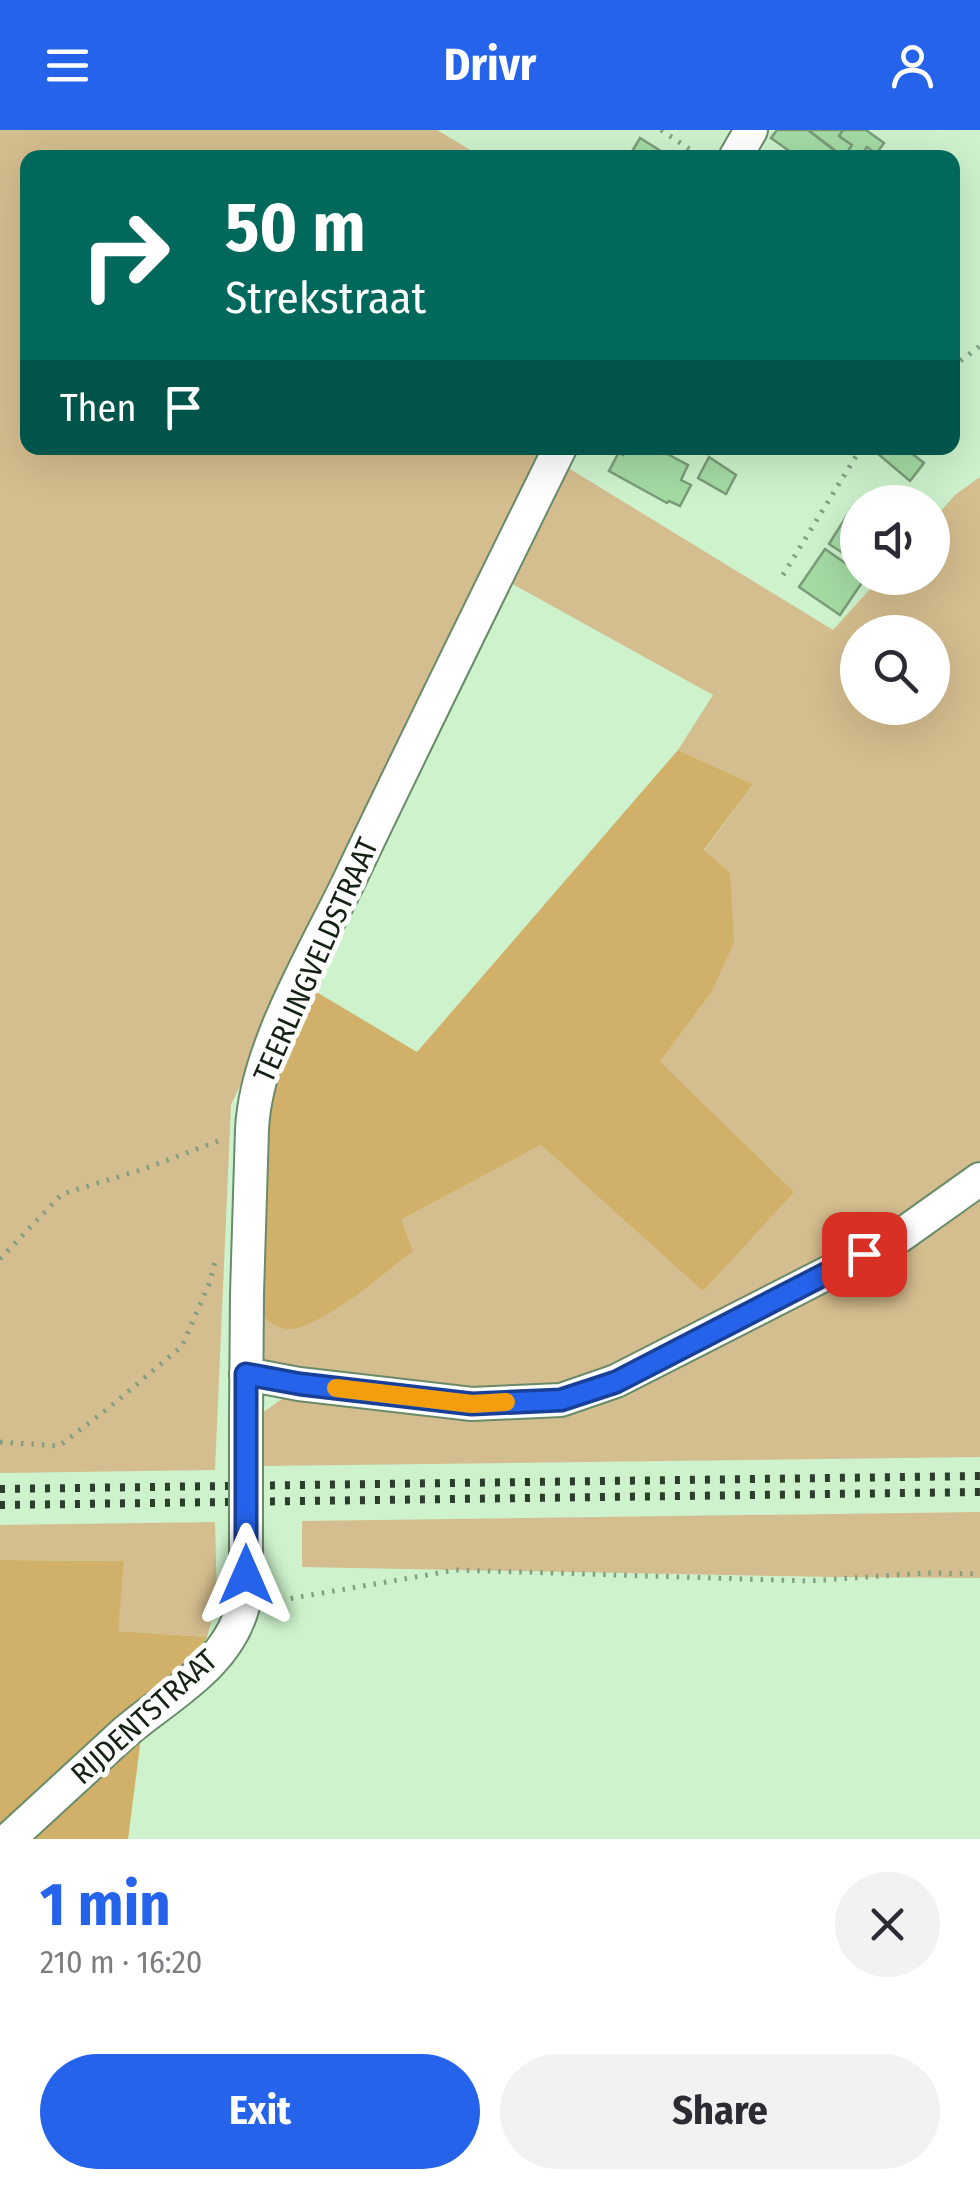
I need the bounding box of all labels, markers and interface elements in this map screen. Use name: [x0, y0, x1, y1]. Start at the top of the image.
icon: menu: [40, 38, 95, 93]
text: Drivr: [444, 38, 536, 92]
icon: person: [885, 38, 940, 93]
text: 50 m: [225, 186, 366, 270]
icon: right: [60, 190, 190, 320]
text: Strekstraat: [225, 271, 426, 325]
icon: arrive: [156, 380, 211, 435]
text: Then: [60, 385, 136, 431]
map controls: [840, 485, 950, 725]
button: sound: [840, 485, 950, 595]
button: search: [840, 615, 950, 725]
street label: TEERLINGVELDSTRAAT: [246, 832, 386, 1088]
pin: [822, 1212, 907, 1297]
icon: arrive: [837, 1227, 892, 1282]
position arrow: [194, 1523, 298, 1627]
street label: RIJDENTSTRAAT: [64, 1642, 224, 1792]
text: 1 min: [40, 1869, 171, 1941]
button: close: [835, 1872, 940, 1977]
text: 210 m · 16:20: [40, 1943, 202, 1981]
button: Exit: [40, 2054, 480, 2169]
button: Share: [500, 2054, 940, 2169]

